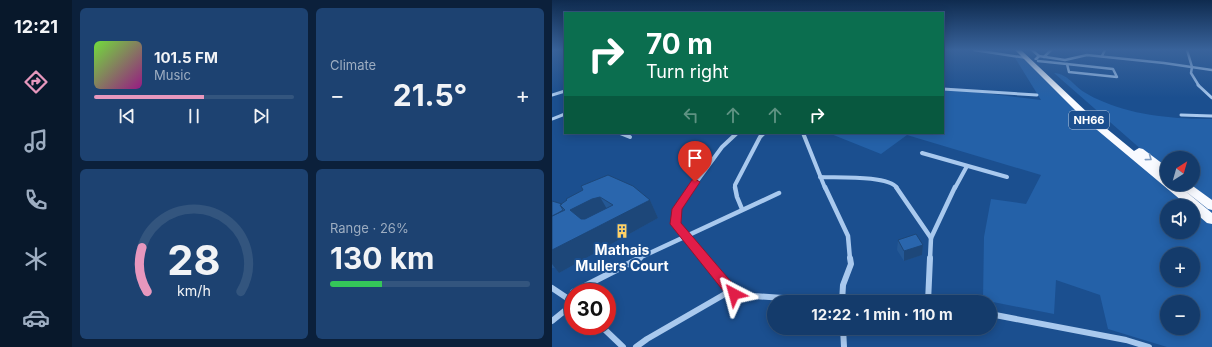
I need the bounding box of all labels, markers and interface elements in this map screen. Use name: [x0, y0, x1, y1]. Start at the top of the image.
text: 12:21: [14, 16, 58, 37]
text: 70 m: [646, 27, 713, 61]
icon: right: [580, 28, 632, 80]
text: 101.5 FM: [154, 48, 218, 67]
text: Climate: [330, 57, 376, 73]
text: Turn right: [646, 61, 729, 82]
text: Music: [154, 67, 191, 83]
icon: directions: [22, 68, 50, 96]
text: 21.5°: [393, 77, 467, 113]
text: −: [330, 82, 345, 108]
text: +: [515, 82, 530, 108]
icon: left: [680, 104, 702, 126]
icon: ahead: [722, 104, 744, 126]
icon: ahead: [764, 104, 786, 126]
icon: right: [806, 104, 828, 126]
icon: previous: [116, 105, 138, 127]
icon: pause: [183, 105, 205, 127]
icon: next: [250, 105, 272, 127]
road number: NH66: [1069, 111, 1109, 129]
icon: music: [22, 127, 50, 155]
pin: [678, 141, 712, 182]
icon: arrive: [684, 147, 706, 169]
north arrow: [1160, 151, 1200, 191]
map controls: [1160, 151, 1200, 335]
one-way arrow: [1144, 153, 1151, 160]
icon: phone: [22, 186, 50, 214]
button: sound: [1160, 199, 1200, 239]
text: Range · 26%: [330, 220, 409, 236]
building icon: Mathais Mullers Court: [614, 223, 630, 239]
text: 28: [167, 235, 221, 285]
text: 130 km: [330, 240, 434, 276]
place label: Mathais Mullers Court: [575, 241, 669, 274]
icon: climate: [22, 245, 50, 273]
button: +: [1160, 247, 1200, 287]
position arrow: [713, 273, 755, 315]
text: km/h: [177, 281, 211, 298]
speed limit sign: 30: [564, 283, 616, 335]
button: −: [1160, 295, 1200, 335]
icon: car: [22, 304, 50, 332]
text: 12:22 · 1 min · 110 m: [811, 305, 953, 324]

